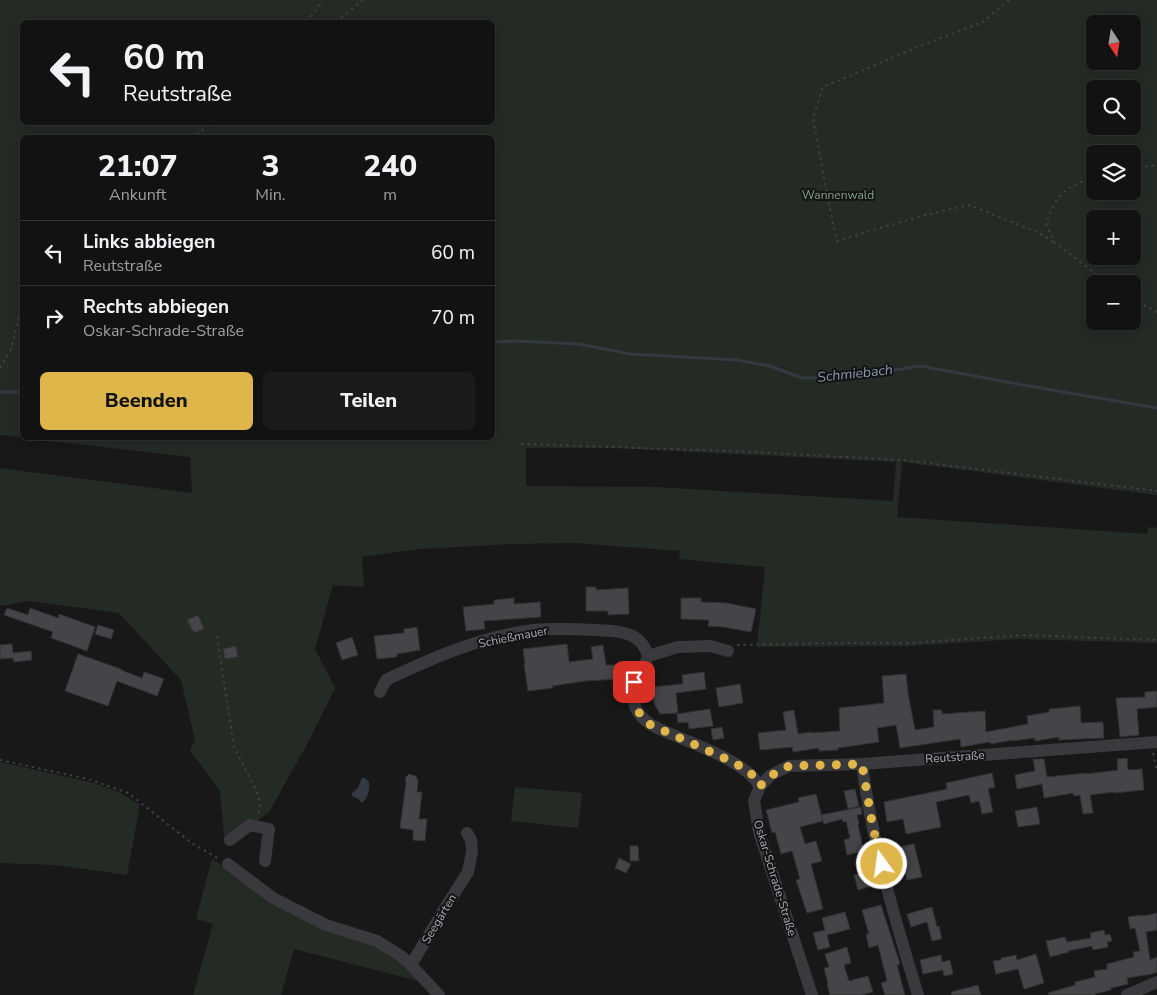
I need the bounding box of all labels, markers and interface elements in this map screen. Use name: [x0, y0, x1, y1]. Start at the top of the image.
north arrow: [1086, 15, 1141, 70]
map controls: [1086, 15, 1141, 330]
text: 60 m: [123, 34, 205, 81]
icon: left: [40, 40, 105, 105]
text: Reutstraße: [123, 79, 232, 109]
button: search: [1086, 80, 1141, 135]
button: layers: [1086, 145, 1141, 200]
text: 21:07: [98, 146, 178, 187]
text: 3: [261, 146, 279, 187]
text: 240: [363, 146, 417, 187]
text: Ankunft: [109, 184, 166, 206]
text: Min.: [255, 184, 285, 206]
text: m: [383, 184, 397, 206]
park label: Wannenwald: [802, 187, 874, 203]
button: +: [1086, 210, 1141, 265]
text: Links abbiegen: [83, 229, 215, 255]
icon: left: [40, 239, 68, 267]
text: 60 m: [431, 240, 475, 266]
text: Reutstraße: [83, 255, 162, 277]
button: −: [1086, 275, 1141, 330]
text: Rechts abbiegen: [83, 294, 229, 320]
icon: right: [40, 304, 68, 332]
text: 70 m: [431, 305, 475, 331]
text: Oskar-Schrade-Straße: [83, 320, 244, 342]
water label: Schmiebach: [816, 360, 894, 387]
button: Beenden: [40, 372, 253, 430]
button: Teilen: [263, 372, 475, 430]
street label: Schießmauer: [477, 622, 550, 652]
pin: [613, 661, 655, 703]
icon: arrive: [620, 668, 648, 696]
street label: Reutstraße: [925, 747, 985, 767]
street label: Oskar-Schrade-Straße: [750, 818, 800, 938]
position arrow: [855, 837, 907, 889]
street label: Seegärten: [418, 891, 460, 947]

